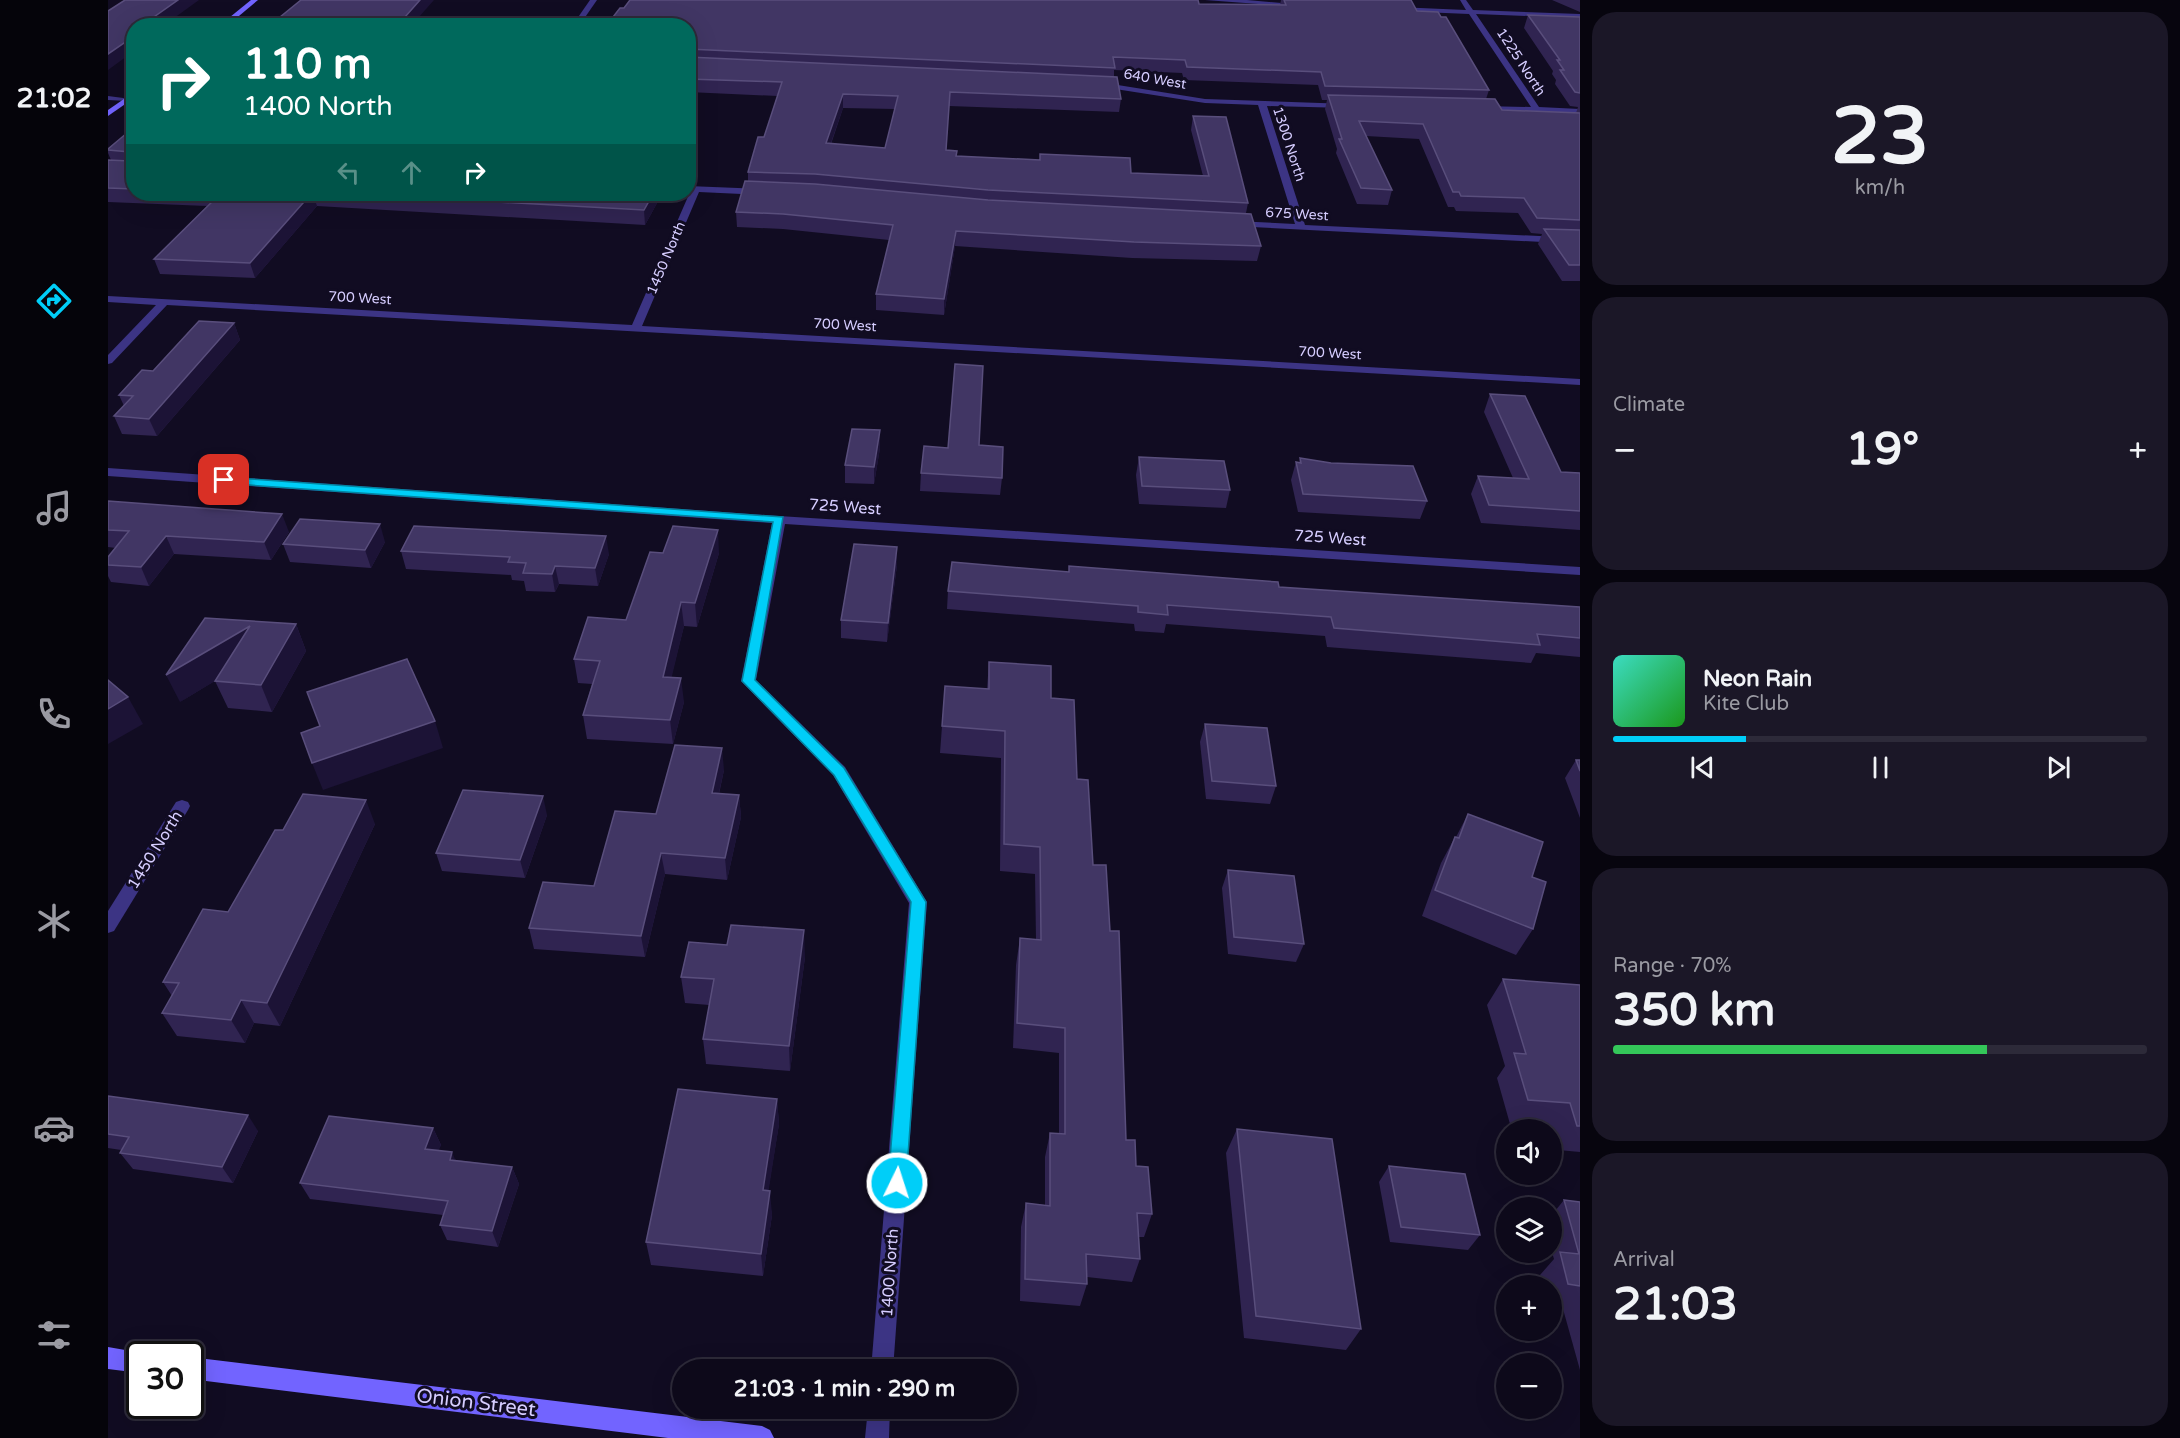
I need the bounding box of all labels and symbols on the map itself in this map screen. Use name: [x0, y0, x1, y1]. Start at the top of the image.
street label: 1225 North: [1493, 25, 1549, 99]
street label: 640 West: [1122, 65, 1188, 93]
street label: 1300 North: [1269, 104, 1309, 184]
street label: 675 West: [1265, 204, 1330, 224]
street label: 1450 North: [643, 219, 689, 297]
street label: 700 West: [328, 288, 393, 308]
street label: 700 West: [813, 315, 878, 335]
street label: 700 West: [1298, 343, 1363, 363]
pin: [198, 454, 249, 505]
street label: 725 West: [808, 494, 882, 520]
street label: 725 West: [1293, 525, 1367, 551]
street label: 1450 North: [123, 807, 187, 893]
position arrow: [865, 1151, 929, 1215]
street label: 1400 North: [877, 1228, 903, 1318]
speed limit sign: 30: [126, 1341, 204, 1419]
street label: Onion Street: [415, 1384, 537, 1422]

